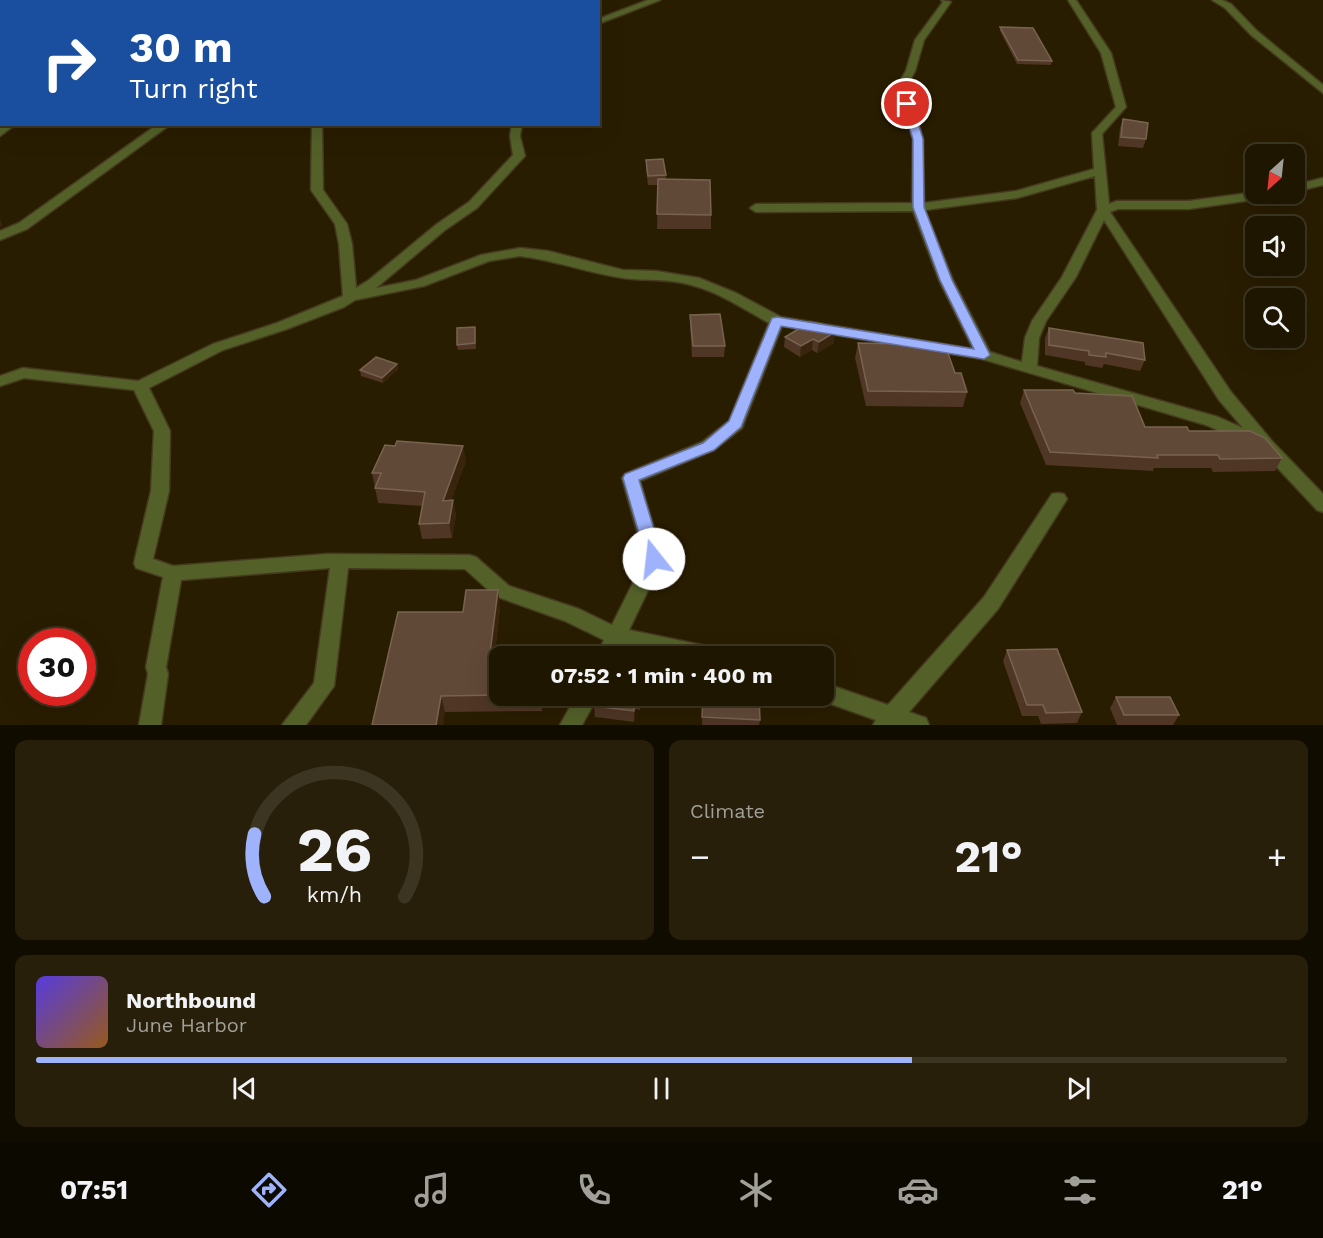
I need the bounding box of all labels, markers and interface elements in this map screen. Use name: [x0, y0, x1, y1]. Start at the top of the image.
text: 30 m: [129, 23, 233, 72]
icon: right: [30, 24, 108, 102]
text: Turn right: [129, 73, 258, 105]
pin: [881, 78, 932, 129]
icon: arrive: [890, 87, 923, 120]
north arrow: [1245, 144, 1305, 204]
map controls: [1245, 144, 1305, 348]
button: sound: [1245, 216, 1305, 276]
button: search: [1245, 288, 1305, 348]
position arrow: [622, 527, 686, 591]
speed limit sign: 30: [18, 628, 96, 706]
text: 07:52 · 1 min · 400 m: [550, 663, 773, 688]
text: Climate: [690, 799, 765, 823]
text: 26: [297, 813, 372, 886]
text: 21°: [954, 830, 1023, 883]
text: −: [690, 837, 710, 876]
text: +: [1267, 837, 1287, 876]
text: km/h: [307, 882, 362, 907]
text: Northbound: [126, 988, 256, 1013]
text: June Harbor: [126, 1013, 247, 1037]
icon: previous: [228, 1072, 261, 1105]
icon: pause: [645, 1072, 678, 1105]
icon: next: [1062, 1072, 1095, 1105]
icon: directions: [248, 1169, 290, 1211]
icon: music: [411, 1169, 453, 1211]
icon: phone: [573, 1169, 615, 1211]
icon: climate: [735, 1169, 777, 1211]
icon: car: [897, 1169, 939, 1211]
icon: filters: [1059, 1169, 1101, 1211]
text: 07:51: [60, 1174, 128, 1206]
text: 21°: [1222, 1174, 1263, 1206]

